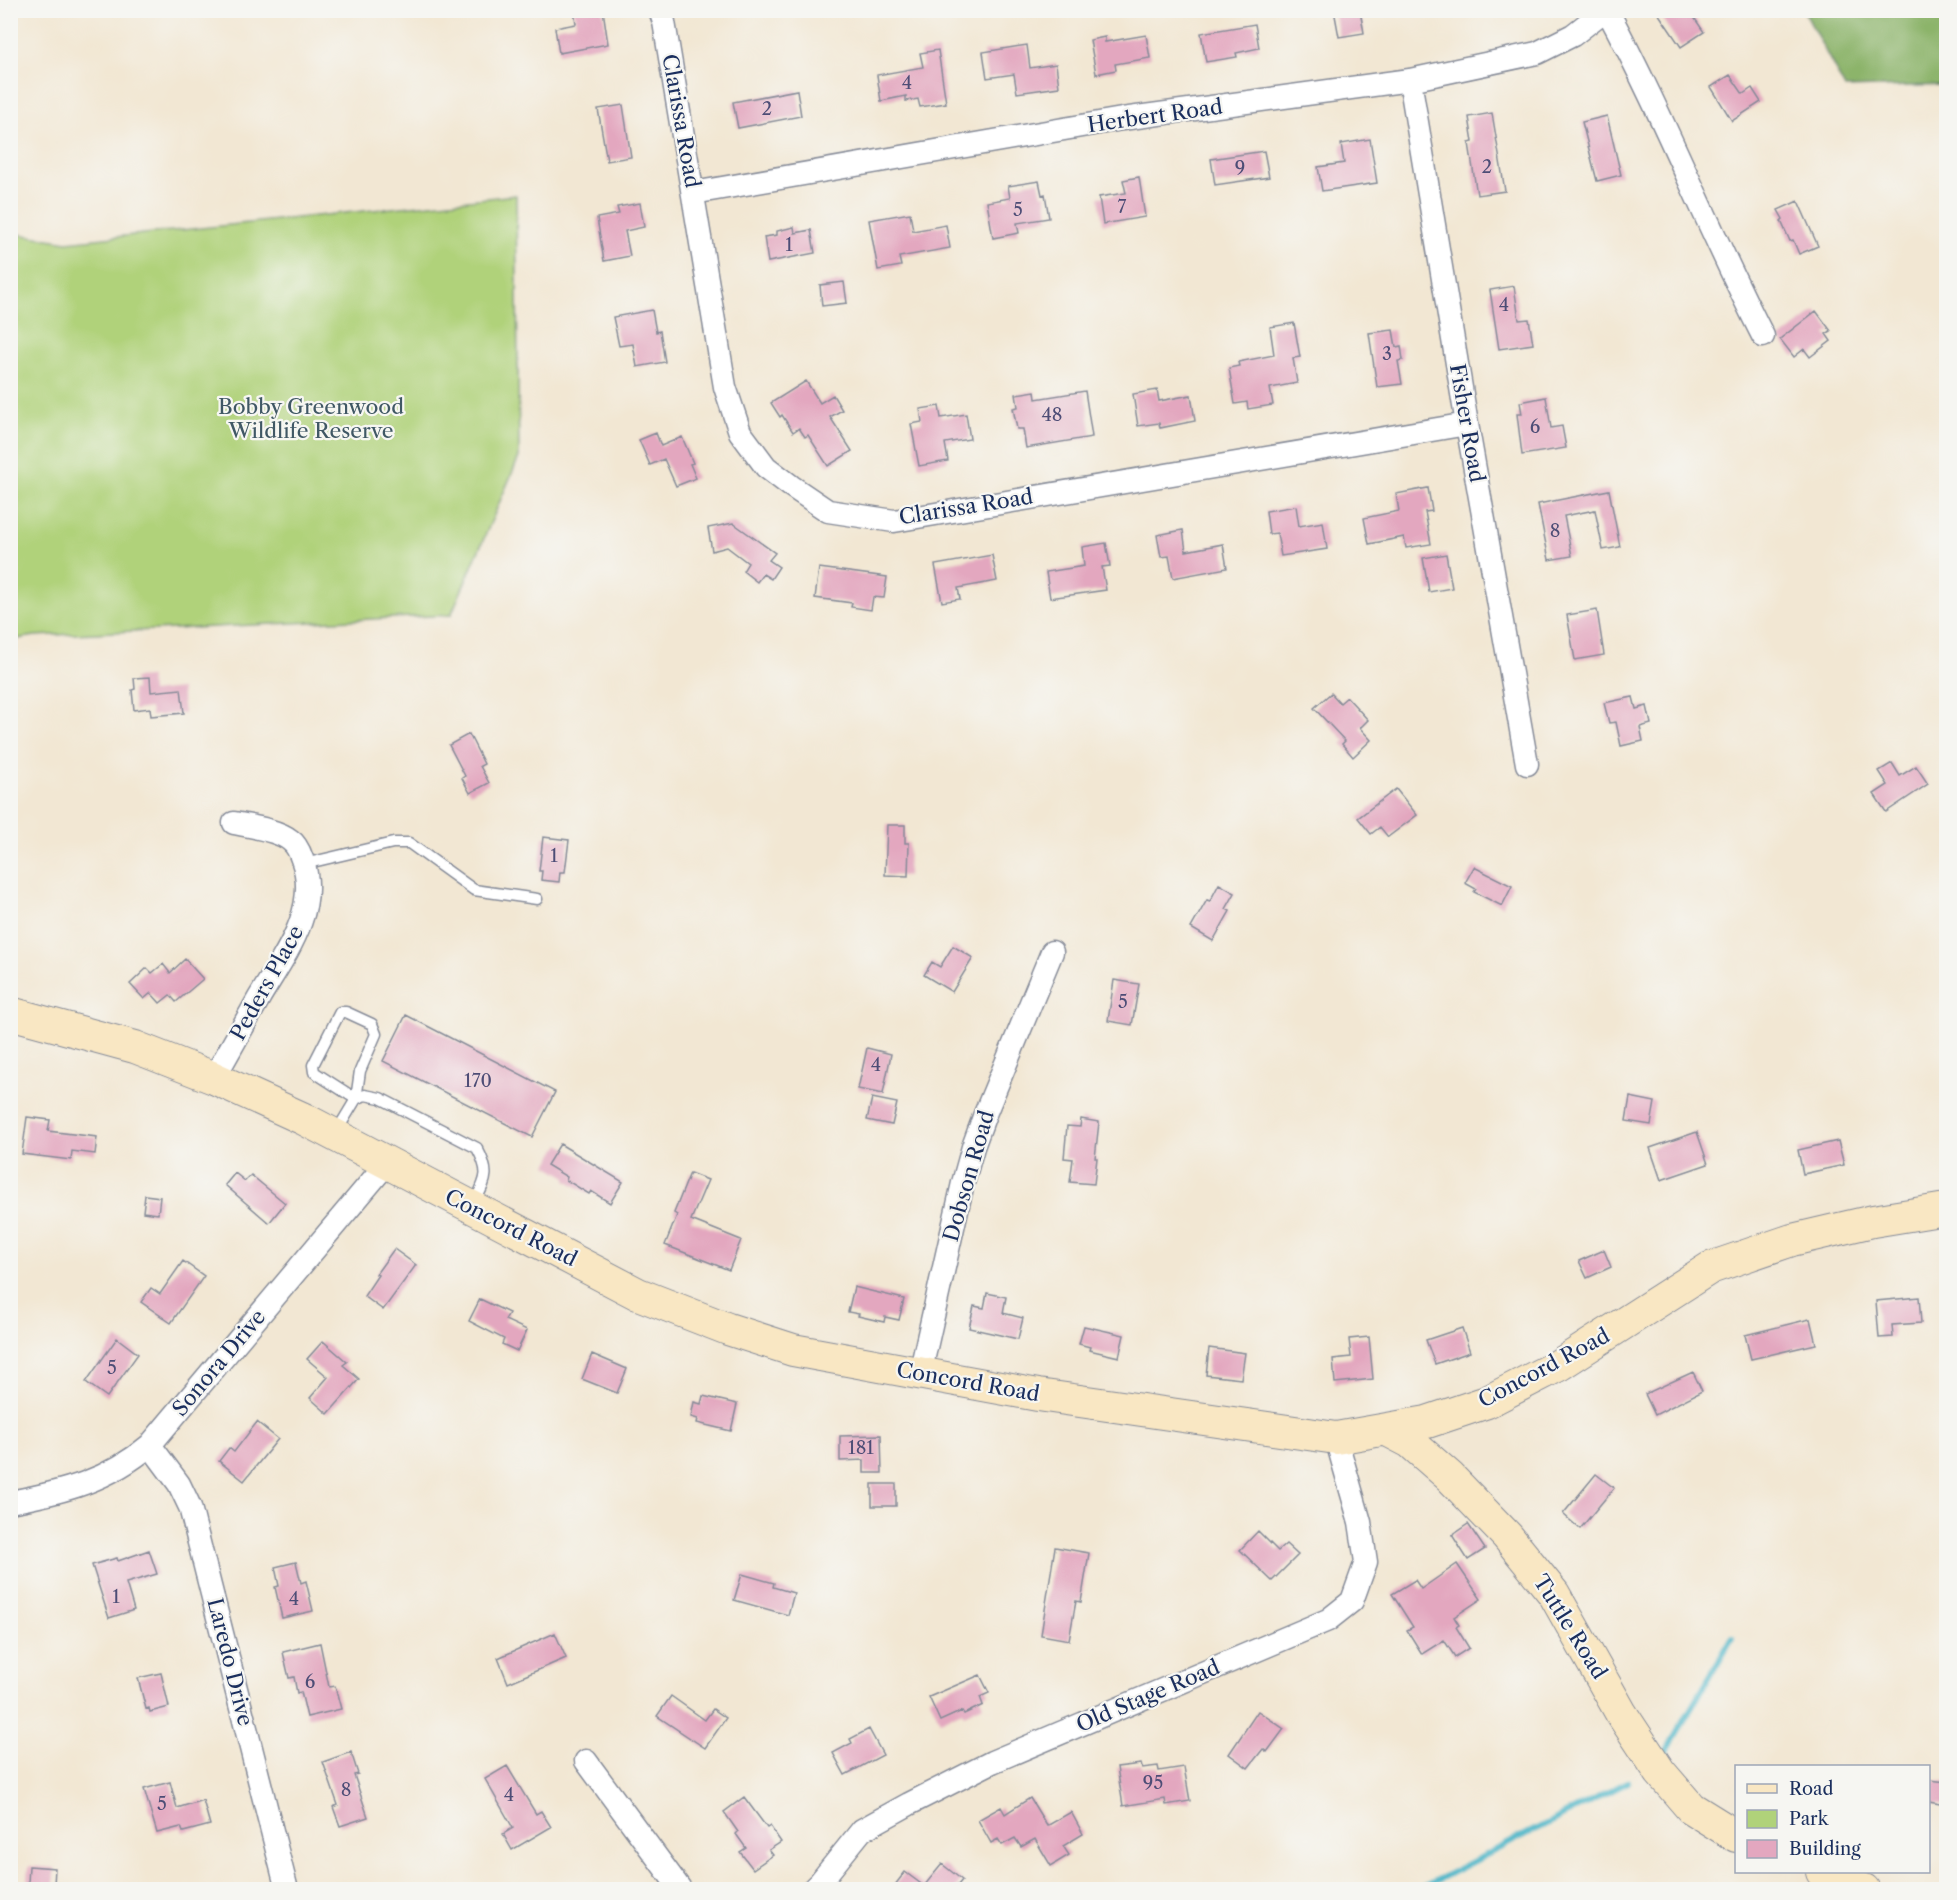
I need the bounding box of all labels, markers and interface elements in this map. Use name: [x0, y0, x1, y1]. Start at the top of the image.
street label: Clarissa Road: [657, 52, 706, 190]
house number: 4: [902, 72, 912, 94]
street label: Herbert Road: [1086, 94, 1224, 137]
house number: 2: [762, 98, 772, 120]
house number: 2: [1482, 156, 1492, 178]
house number: 9: [1235, 157, 1245, 179]
house number: 7: [1118, 196, 1127, 218]
house number: 5: [1013, 199, 1023, 221]
house number: 1: [785, 234, 793, 256]
house number: 4: [1499, 294, 1509, 316]
house number: 3: [1382, 343, 1392, 365]
street label: Fisher Road: [1445, 362, 1490, 484]
park label: Bobby Greenwood Wildlife Reserve: [218, 394, 404, 443]
house number: 48: [1041, 404, 1063, 426]
house number: 6: [1530, 416, 1540, 438]
street label: Clarissa Road: [897, 484, 1035, 529]
house number: 8: [1550, 520, 1560, 542]
house number: 1: [550, 845, 558, 867]
street label: Peders Place: [225, 921, 308, 1044]
house number: 5: [1118, 991, 1128, 1013]
house number: 4: [871, 1054, 881, 1076]
house number: 170: [464, 1070, 492, 1092]
street label: Dobson Road: [938, 1107, 999, 1244]
street label: Concord Road: [441, 1184, 582, 1272]
street label: Sonora Drive: [167, 1304, 270, 1421]
street label: Concord Road: [1474, 1322, 1614, 1413]
house number: 5: [107, 1357, 117, 1379]
street label: Concord Road: [895, 1357, 1042, 1406]
house number: 181: [848, 1437, 874, 1459]
street label: Tuttle Road: [1528, 1570, 1612, 1684]
house number: 1: [112, 1586, 120, 1608]
house number: 4: [289, 1588, 299, 1610]
street label: Laredo Drive: [203, 1595, 258, 1728]
street label: Old Stage Road: [1072, 1654, 1223, 1737]
house number: 6: [305, 1671, 315, 1693]
legend: [1735, 1765, 1930, 1873]
house number: 95: [1143, 1772, 1163, 1794]
text: Road: [1789, 1778, 1834, 1800]
house number: 8: [341, 1779, 351, 1801]
house number: 4: [504, 1784, 514, 1806]
house number: 5: [157, 1793, 167, 1815]
text: Park: [1789, 1808, 1830, 1830]
text: Building: [1789, 1838, 1861, 1860]

